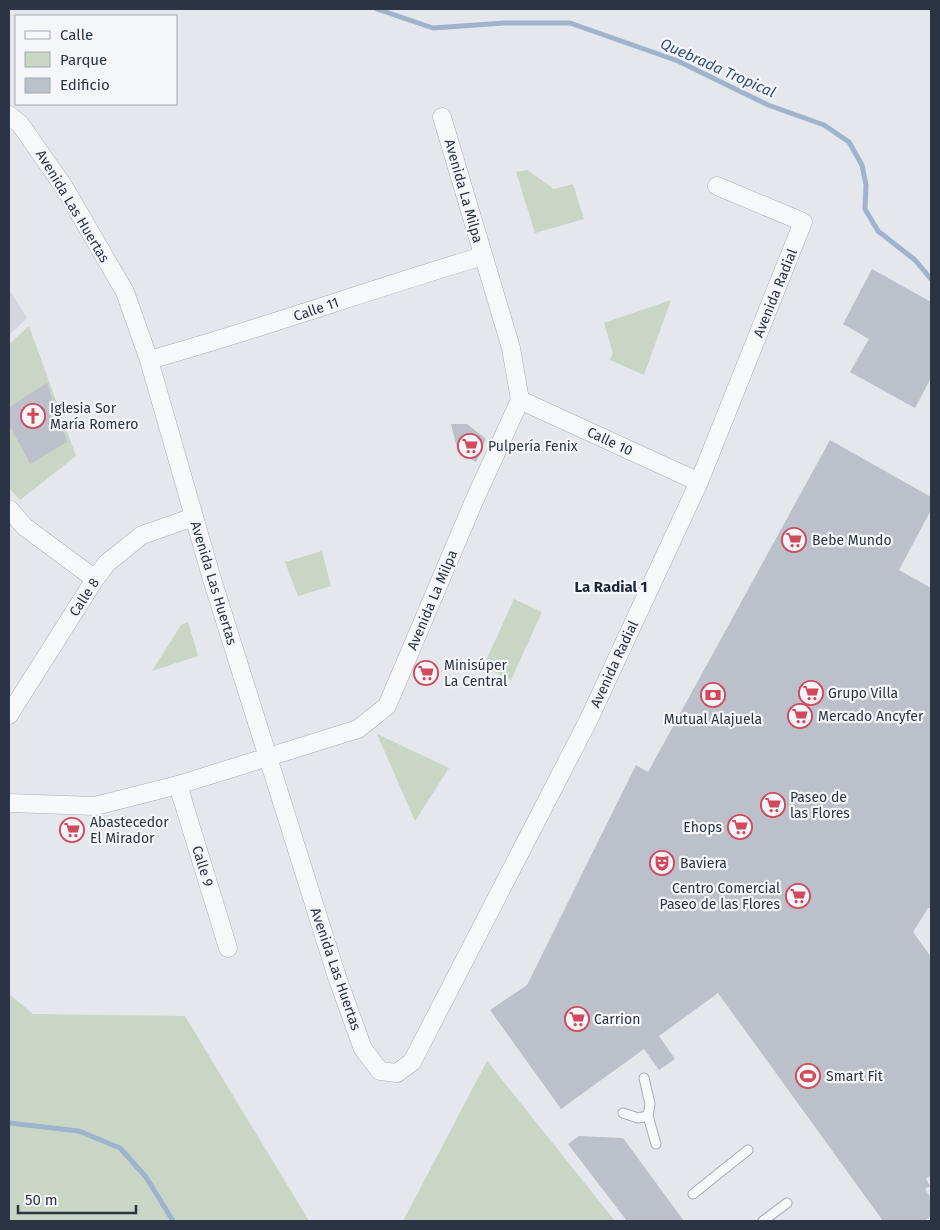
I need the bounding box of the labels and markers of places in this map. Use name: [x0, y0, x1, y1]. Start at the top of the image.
place label: Iglesia Sor María Romero: [50, 400, 138, 433]
church icon: Iglesia Sor María Romero: [20, 403, 46, 429]
supermarket icon: Pulpería Fenix: [457, 433, 483, 459]
place label: Pulpería Fenix: [488, 438, 578, 455]
supermarket icon: Bebe Mundo: [781, 527, 807, 553]
place label: Bebe Mundo: [812, 532, 892, 549]
place label: Minisúper La Central: [444, 657, 508, 690]
supermarket icon: Minisúper La Central: [413, 660, 439, 686]
supermarket icon: Grupo Villa: [798, 680, 824, 706]
bank icon: Mutual Alajuela: [700, 682, 726, 708]
place label: Grupo Villa: [828, 685, 898, 702]
supermarket icon: Mercado Ancyfer: [787, 703, 813, 729]
place label: Mercado Ancyfer: [818, 708, 924, 725]
place label: Mutual Alajuela: [664, 711, 762, 728]
place label: Paseo de las Flores: [790, 789, 850, 822]
supermarket icon: Paseo de las Flores: [760, 792, 786, 818]
place label: Abastecedor El Mirador: [90, 814, 169, 847]
supermarket icon: Ehops: [727, 814, 753, 840]
supermarket icon: Abastecedor El Mirador: [59, 817, 85, 843]
place label: Ehops: [683, 819, 722, 836]
theatre icon: Baviera: [649, 850, 675, 876]
place label: Baviera: [680, 855, 727, 872]
place label: Centro Comercial Paseo de las Flores: [660, 880, 780, 913]
supermarket icon: Centro Comercial Paseo de las Flores: [785, 883, 811, 909]
supermarket icon: Carrion: [564, 1006, 590, 1032]
place label: Carrion: [594, 1011, 640, 1028]
sports icon: Smart Fit: [795, 1063, 821, 1089]
place label: Smart Fit: [826, 1068, 884, 1085]

